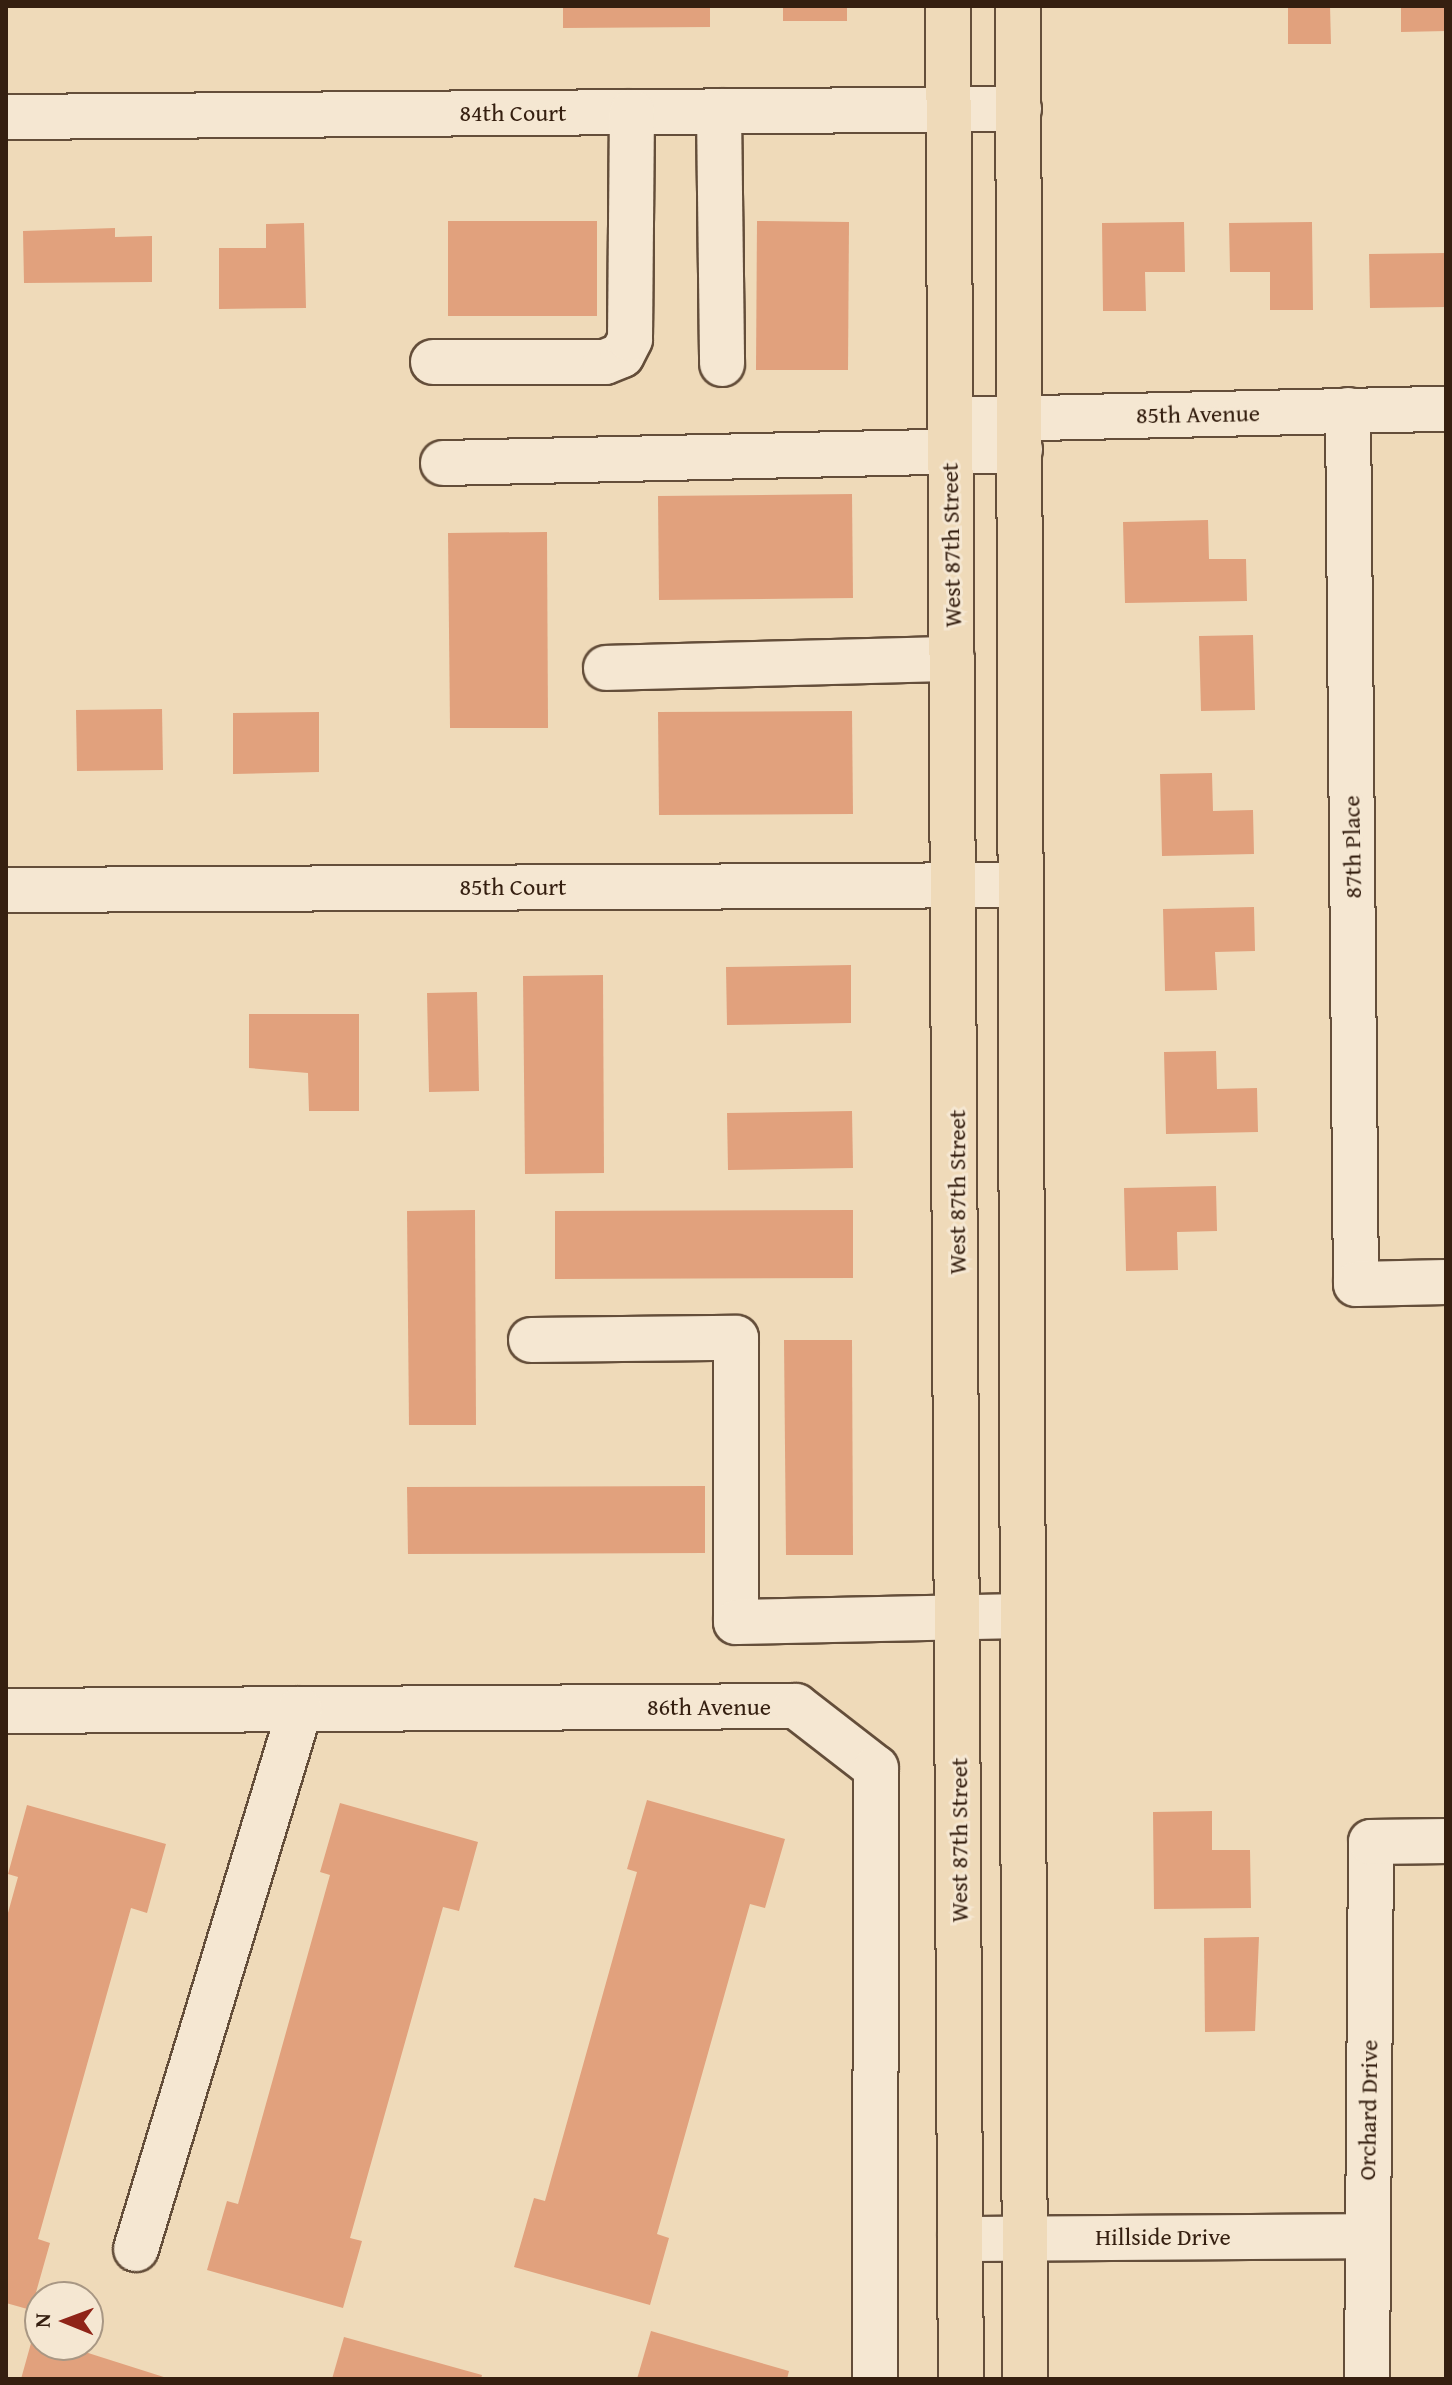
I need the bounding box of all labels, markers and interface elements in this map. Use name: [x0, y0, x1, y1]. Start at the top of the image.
street label: 84th Court: [460, 99, 566, 127]
street label: 85th Avenue: [1136, 399, 1260, 429]
street label: West 87th Street: [935, 462, 967, 628]
street label: 87th Place: [1337, 795, 1367, 899]
street label: 85th Court: [460, 873, 566, 901]
street label: West 87th Street: [943, 1109, 971, 1275]
street label: 86th Avenue: [647, 1693, 771, 1721]
street label: West 87th Street: [945, 1757, 973, 1923]
street label: Orchard Drive: [1352, 2039, 1384, 2181]
street label: Hillside Drive: [1095, 2223, 1231, 2251]
north arrow: [24, 2281, 104, 2361]
text: N: [26, 2313, 58, 2328]

